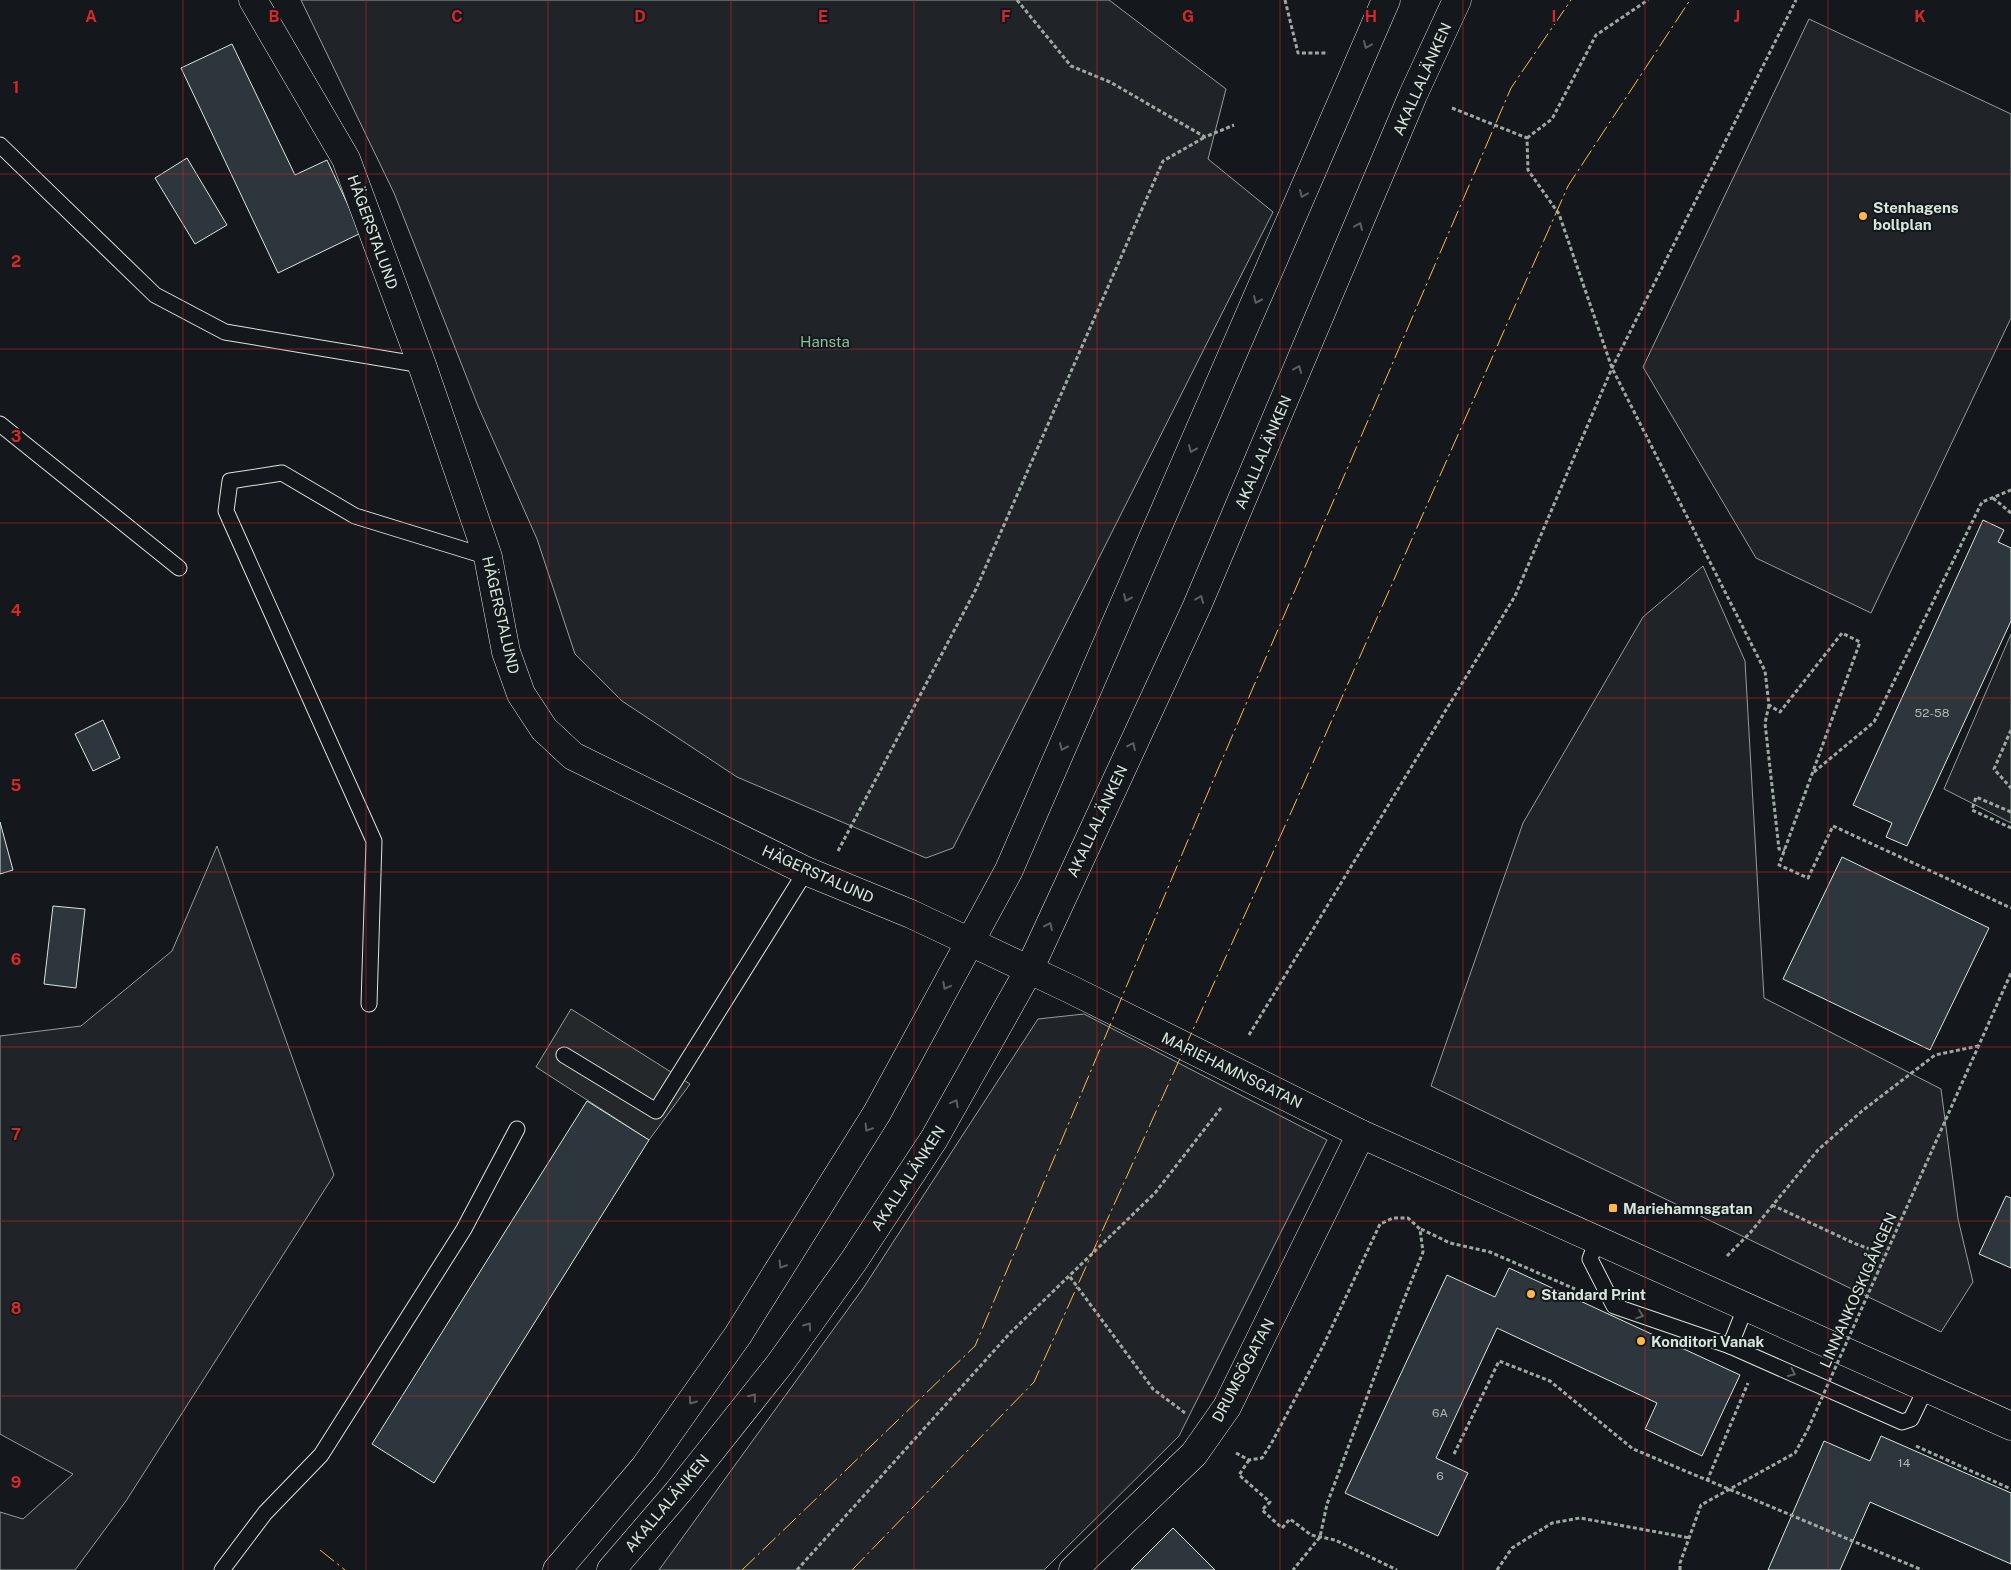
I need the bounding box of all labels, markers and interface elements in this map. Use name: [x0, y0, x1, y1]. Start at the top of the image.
text: A: [85, 7, 97, 26]
text: B: [269, 7, 280, 26]
text: C: [451, 7, 463, 26]
text: D: [634, 7, 646, 26]
text: E: [818, 7, 828, 26]
text: F: [1001, 7, 1011, 26]
text: G: [1182, 7, 1194, 26]
text: H: [1365, 7, 1377, 26]
text: I: [1552, 7, 1556, 26]
text: J: [1734, 7, 1740, 26]
text: K: [1914, 7, 1926, 26]
street label: AKALLALÄNKEN: [1389, 20, 1455, 138]
one-way arrow: [1363, 40, 1373, 49]
text: 1: [13, 78, 19, 97]
street label: HÄGERSTALUND: [344, 172, 403, 291]
one-way arrow: [1298, 189, 1309, 198]
place label: Stenhagens bollplan: [1873, 199, 1959, 233]
marker: Stenhagens bollplan: [1857, 210, 1869, 222]
one-way arrow: [1352, 222, 1363, 231]
text: 2: [11, 252, 21, 271]
one-way arrow: [1253, 295, 1264, 304]
park label: Hansta: [800, 333, 850, 350]
one-way arrow: [1292, 365, 1303, 374]
street label: AKALLALÄNKEN: [1230, 392, 1295, 511]
text: 3: [11, 427, 21, 446]
one-way arrow: [1188, 444, 1199, 453]
street label: HÄGERSTALUND: [479, 554, 524, 676]
one-way arrow: [1123, 593, 1134, 602]
one-way arrow: [1193, 595, 1204, 604]
text: 4: [11, 601, 22, 620]
house number: 52-58: [1915, 706, 1950, 720]
one-way arrow: [1058, 742, 1069, 751]
one-way arrow: [1125, 742, 1136, 751]
street label: AKALLALÄNKEN: [1063, 762, 1130, 880]
text: 5: [11, 776, 22, 795]
street label: HÄGERSTALUND: [760, 841, 877, 906]
one-way arrow: [1043, 922, 1054, 931]
text: 6: [11, 950, 21, 969]
one-way arrow: [943, 980, 953, 989]
street label: MARIEHAMNSGATAN: [1159, 1029, 1305, 1111]
one-way arrow: [949, 1099, 959, 1108]
one-way arrow: [865, 1122, 874, 1131]
street label: AKALLALÄNKEN: [867, 1122, 948, 1234]
text: 7: [11, 1125, 21, 1144]
place label: Mariehamnsgatan: [1623, 1200, 1753, 1217]
marker: Mariehamnsgatan: [1607, 1202, 1619, 1214]
street label: LINNANKOSKIGÅNGEN: [1815, 1209, 1900, 1370]
one-way arrow: [778, 1260, 788, 1269]
place label: Standard Print: [1541, 1286, 1646, 1303]
marker: Standard Print: [1525, 1288, 1537, 1300]
text: 8: [11, 1299, 22, 1318]
one-way arrow: [1635, 1309, 1644, 1319]
street label: DRUMSÖGATAN: [1208, 1315, 1277, 1425]
one-way arrow: [801, 1322, 811, 1331]
place label: Konditori Vanak: [1651, 1333, 1765, 1350]
marker: Konditori Vanak: [1635, 1335, 1647, 1347]
one-way arrow: [1787, 1367, 1796, 1378]
one-way arrow: [748, 1394, 756, 1403]
one-way arrow: [689, 1395, 698, 1405]
house number: 6A: [1432, 1406, 1448, 1420]
street label: AKALLALÄNKEN: [621, 1450, 713, 1555]
house number: 14: [1898, 1456, 1911, 1470]
house number: 6: [1436, 1469, 1444, 1483]
text: 9: [11, 1473, 21, 1492]

